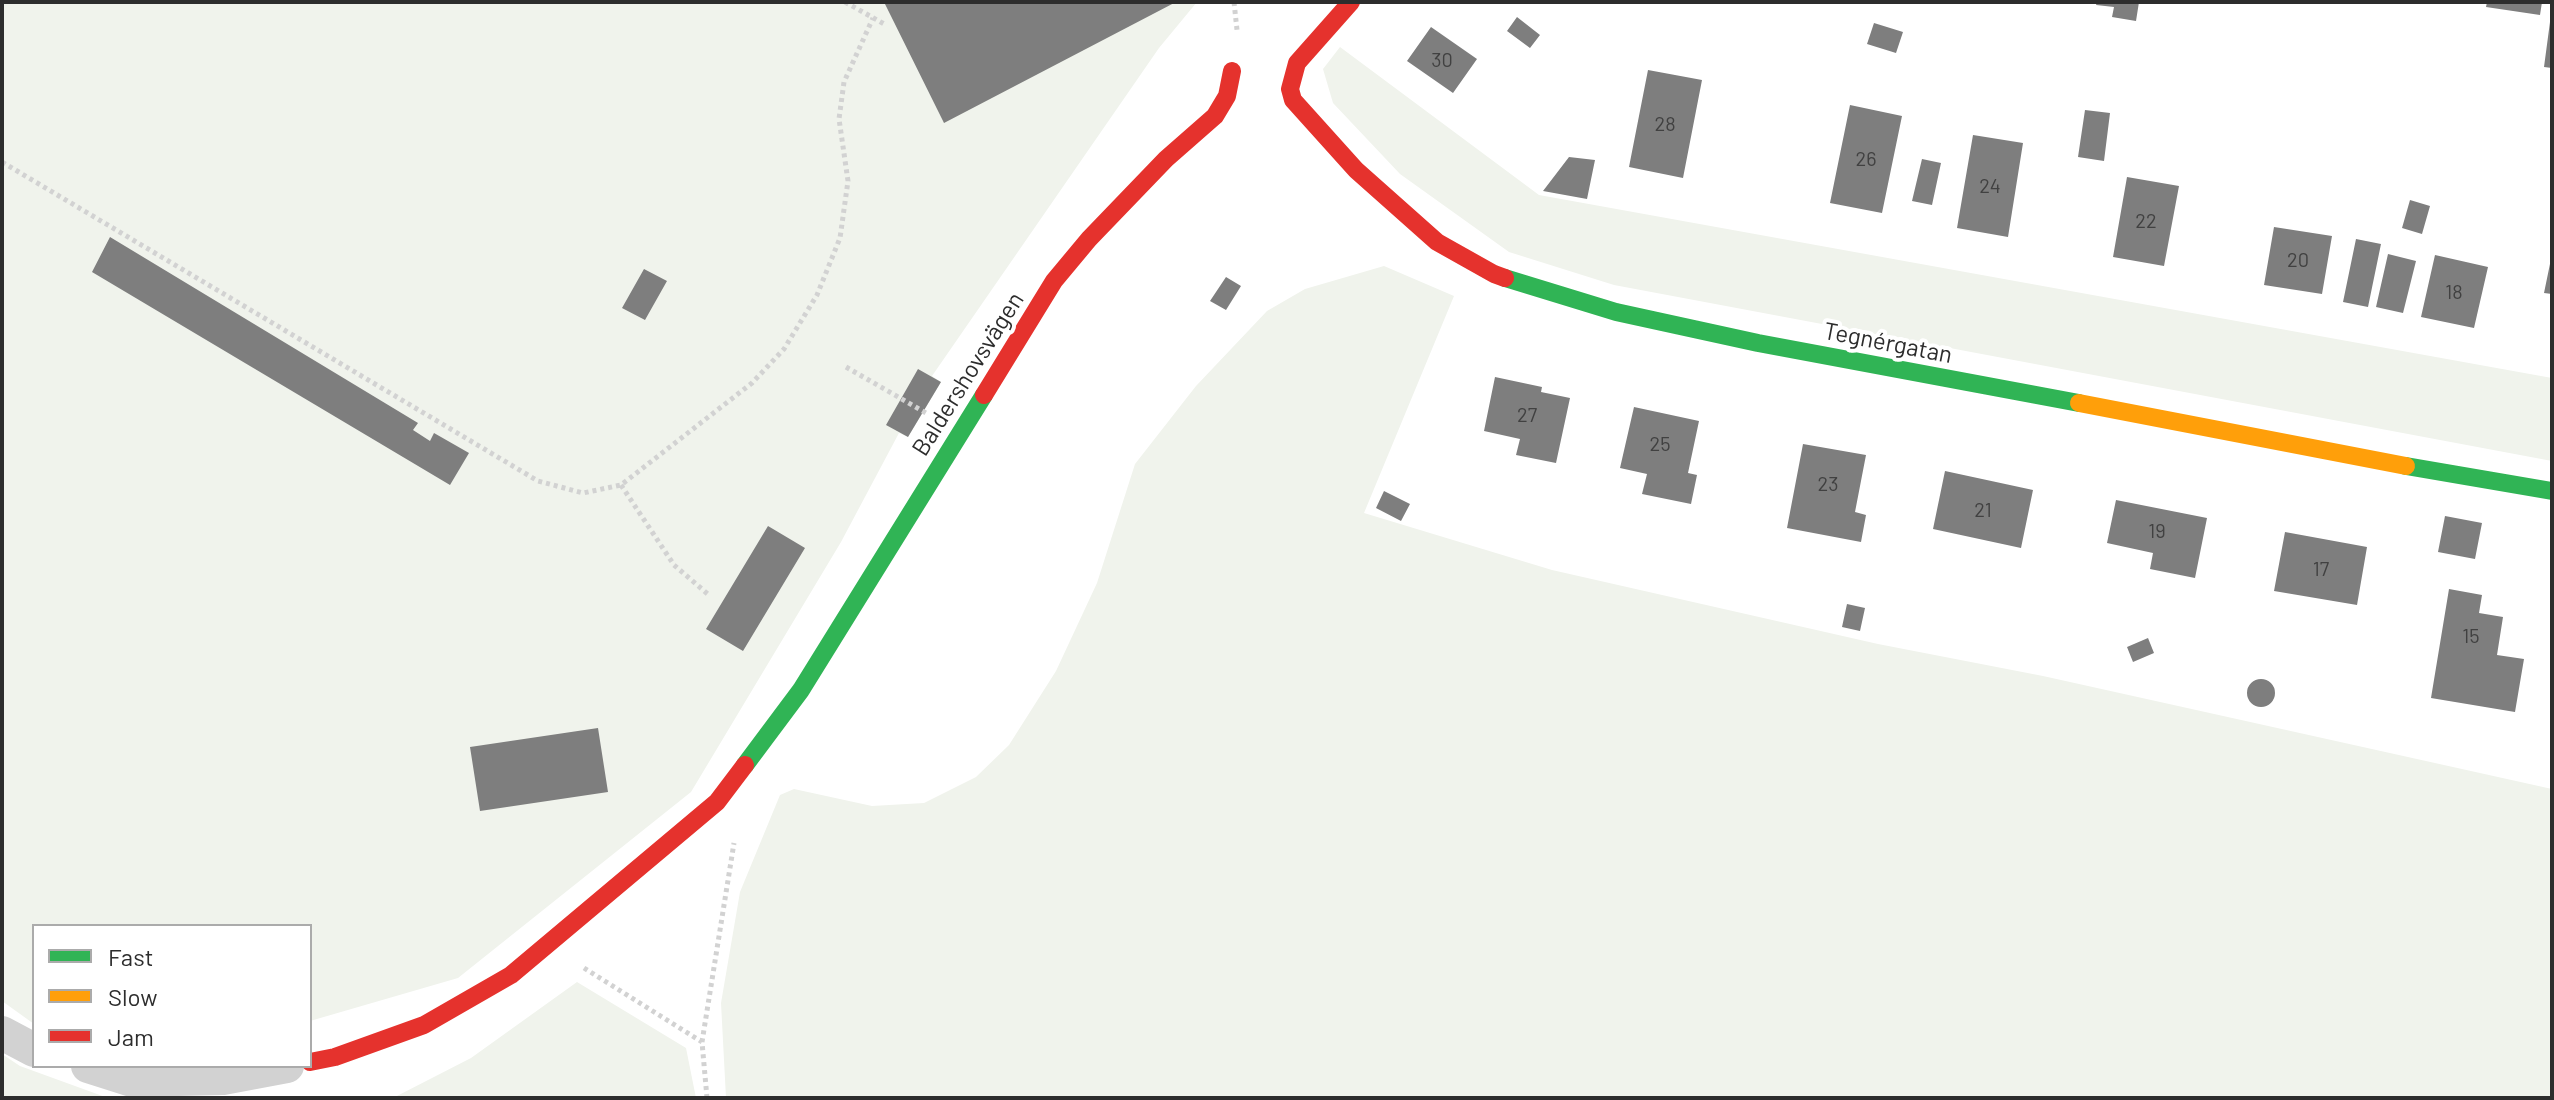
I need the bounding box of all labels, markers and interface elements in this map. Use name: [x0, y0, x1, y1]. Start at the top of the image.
house number: 30: [1431, 48, 1453, 72]
house number: 28: [1654, 112, 1676, 136]
house number: 26: [1855, 147, 1877, 171]
house number: 24: [1979, 174, 2001, 198]
house number: 22: [2135, 209, 2157, 233]
house number: 20: [2287, 248, 2309, 272]
house number: 18: [2445, 280, 2463, 304]
street label: Baldershovsvägen: [906, 287, 1030, 461]
street label: Tegnérgatan: [1821, 316, 1955, 370]
house number: 27: [1517, 403, 1537, 427]
house number: 25: [1650, 432, 1670, 456]
house number: 23: [1818, 472, 1838, 496]
house number: 21: [1974, 498, 1992, 522]
house number: 19: [2148, 519, 2166, 543]
house number: 17: [2313, 557, 2329, 581]
house number: 15: [2462, 624, 2480, 648]
legend: [32, 924, 312, 1068]
text: Fast: [108, 942, 153, 971]
text: Slow: [108, 982, 157, 1011]
text: Jam: [108, 1022, 154, 1051]

